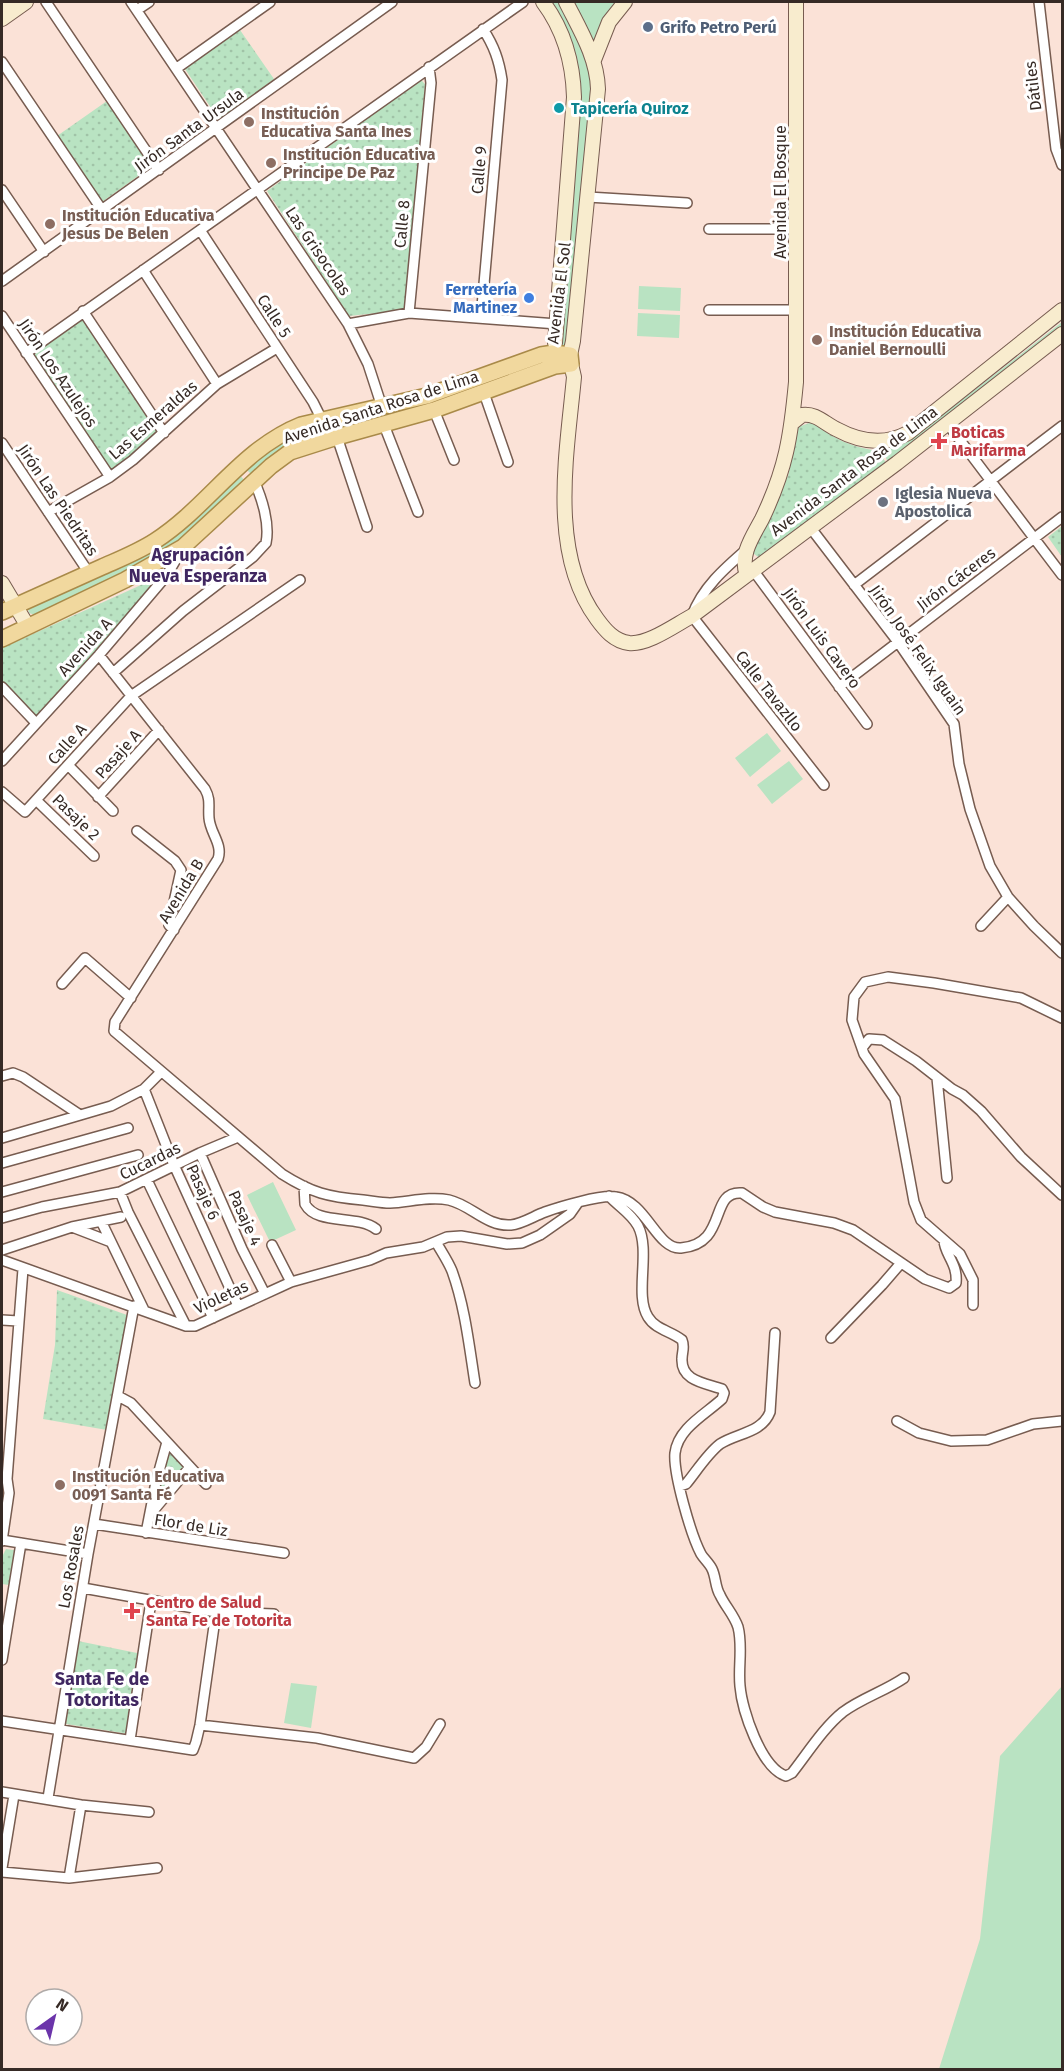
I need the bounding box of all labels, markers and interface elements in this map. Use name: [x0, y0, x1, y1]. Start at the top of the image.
place label: Grifo Petro Perú: [660, 18, 777, 37]
marker: Grifo Petro Perú: [641, 20, 655, 34]
street label: Dátiles: [1021, 60, 1045, 112]
street label: Jirón Santa Ursula: [131, 84, 247, 176]
place label: Tapicería Quiroz: [571, 99, 689, 118]
marker: Tapicería Quiroz: [552, 101, 566, 115]
place label: Institución Educativa Santa Ines: [261, 104, 412, 141]
marker: Institución Educativa Santa Ines: [242, 115, 256, 129]
street label: Avenida El Bosque: [771, 125, 790, 259]
place label: Institución Educativa Principe De Paz: [283, 145, 436, 182]
street label: Calle 9: [467, 145, 491, 195]
marker: Institución Educativa Principe De Paz: [264, 156, 278, 170]
street label: Calle 8: [390, 199, 414, 249]
street label: Las Grisocolas: [281, 203, 355, 299]
place label: Institución Educativa Jesus De Belen: [61, 206, 215, 243]
marker: Institución Educativa Jesus De Belen: [43, 217, 57, 231]
street label: Avenida El Sol: [543, 241, 575, 345]
place label: Ferretería Martinez: [445, 280, 518, 317]
street label: Calle 5: [253, 291, 295, 341]
marker: Ferretería Martinez: [522, 291, 536, 305]
street label: Jirón Los Azulejos: [15, 315, 101, 431]
place label: Institución Educativa Daniel Bernoulli: [829, 322, 982, 359]
marker: Institución Educativa Daniel Bernoulli: [810, 333, 824, 347]
street label: Avenida Santa Rosa de Lima: [281, 366, 481, 448]
street label: Las Esmeraldas: [105, 376, 201, 464]
street label: Avenida Santa Rosa de Lima: [767, 402, 941, 540]
place label: Boticas Marifarma: [951, 423, 1026, 460]
marker: Boticas Marifarma: [932, 434, 946, 448]
street label: Jirón Las Piedritas: [14, 441, 102, 559]
place label: Iglesia Nueva Apostolica: [894, 484, 992, 521]
marker: Iglesia Nueva Apostolica: [876, 495, 890, 509]
street label: Jirón Cáceres: [913, 543, 999, 615]
district label: Agrupación Nueva Esperanza: [129, 544, 267, 587]
street label: Jirón José Felix Iguain: [866, 581, 970, 719]
street label: Jirón Luis Cavero: [779, 584, 865, 692]
street label: Avenida A: [54, 614, 116, 680]
street label: Calle Tavazllo: [732, 647, 806, 735]
street label: Calle A: [44, 719, 91, 768]
street label: Pasaje A: [91, 725, 145, 782]
street label: Pasaje 2: [48, 790, 104, 844]
street label: Avenida B: [154, 855, 208, 927]
street label: Cucardas: [116, 1138, 184, 1184]
street label: Pasaje 6: [182, 1161, 224, 1223]
street label: Pasaje 4: [224, 1187, 266, 1249]
street label: Violetas: [191, 1276, 251, 1318]
place label: Institución Educativa 0091 Santa Fé: [72, 1467, 225, 1504]
marker: Institución Educativa 0091 Santa Fé: [53, 1478, 67, 1492]
street label: Flor de Liz: [153, 1510, 229, 1540]
street label: Los Rosales: [54, 1524, 88, 1610]
place label: Centro de Salud Santa Fe de Totorita: [146, 1593, 292, 1630]
marker: Centro de Salud Santa Fe de Totorita: [123, 1602, 141, 1620]
district label: Santa Fe de Totoritas: [55, 1668, 149, 1711]
north arrow: [24, 1987, 84, 2047]
text: N: [52, 1994, 72, 2016]

